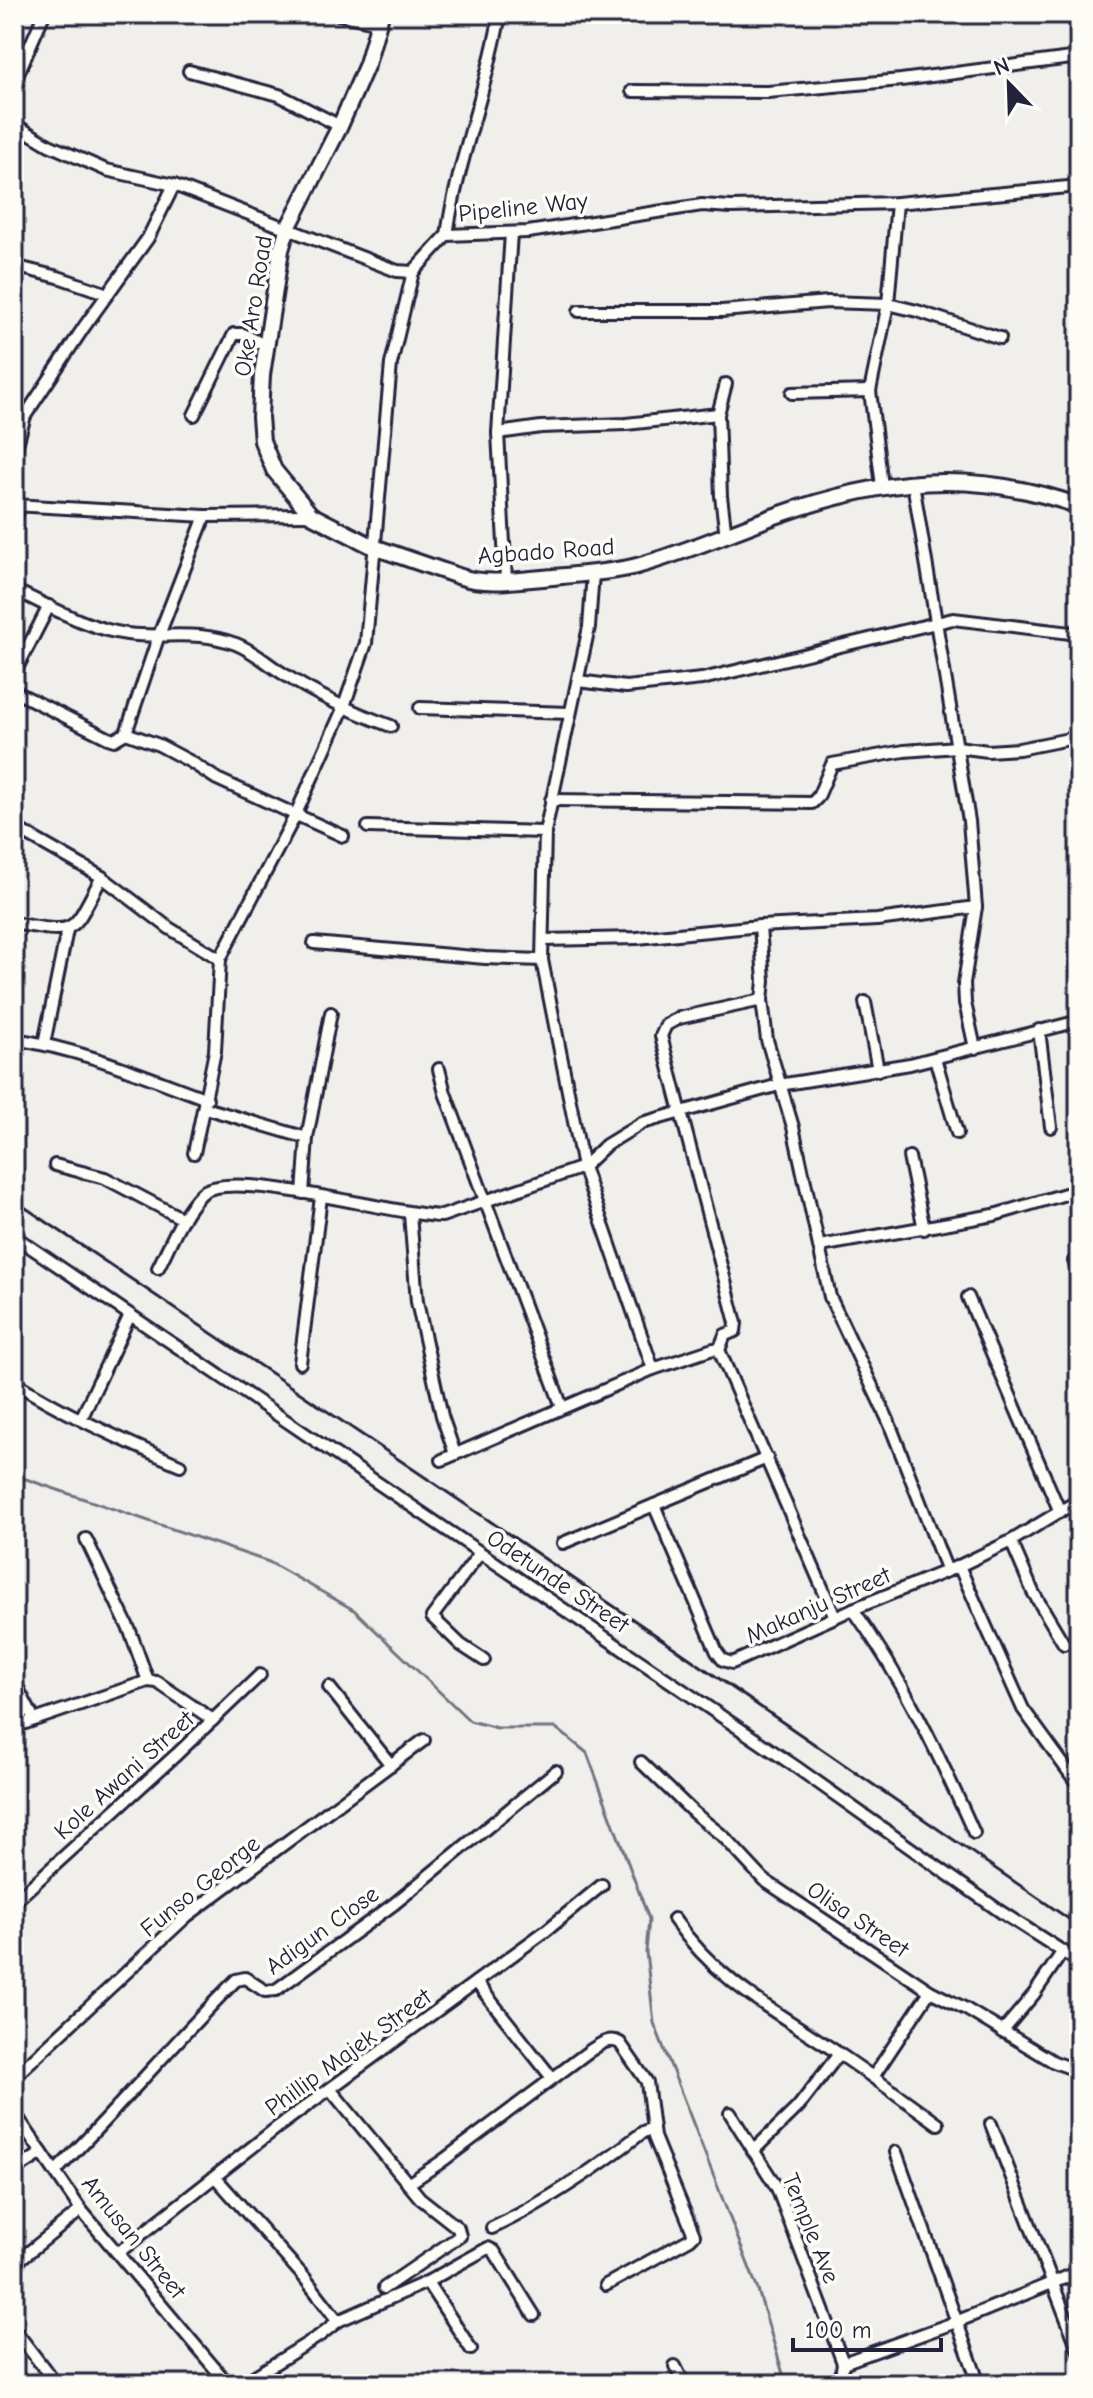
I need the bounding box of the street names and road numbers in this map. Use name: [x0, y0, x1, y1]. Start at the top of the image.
street label: Pipeline Way: [457, 186, 589, 228]
street label: Oke Aro Road: [228, 234, 278, 378]
street label: Agbado Road: [477, 532, 615, 570]
street label: Odetunde Street: [482, 1523, 635, 1639]
street label: Makanju Street: [741, 1560, 896, 1649]
street label: Kole Awani Street: [48, 1704, 201, 1845]
street label: Funso George: [135, 1829, 265, 1943]
street label: Olisa Street: [802, 1875, 915, 1964]
street label: Adigun Close: [260, 1880, 384, 1980]
street label: Phillip Majek Street: [260, 1982, 437, 2122]
street label: Temple Ave: [776, 2169, 846, 2287]
street label: Amusan Street: [76, 2170, 193, 2305]

